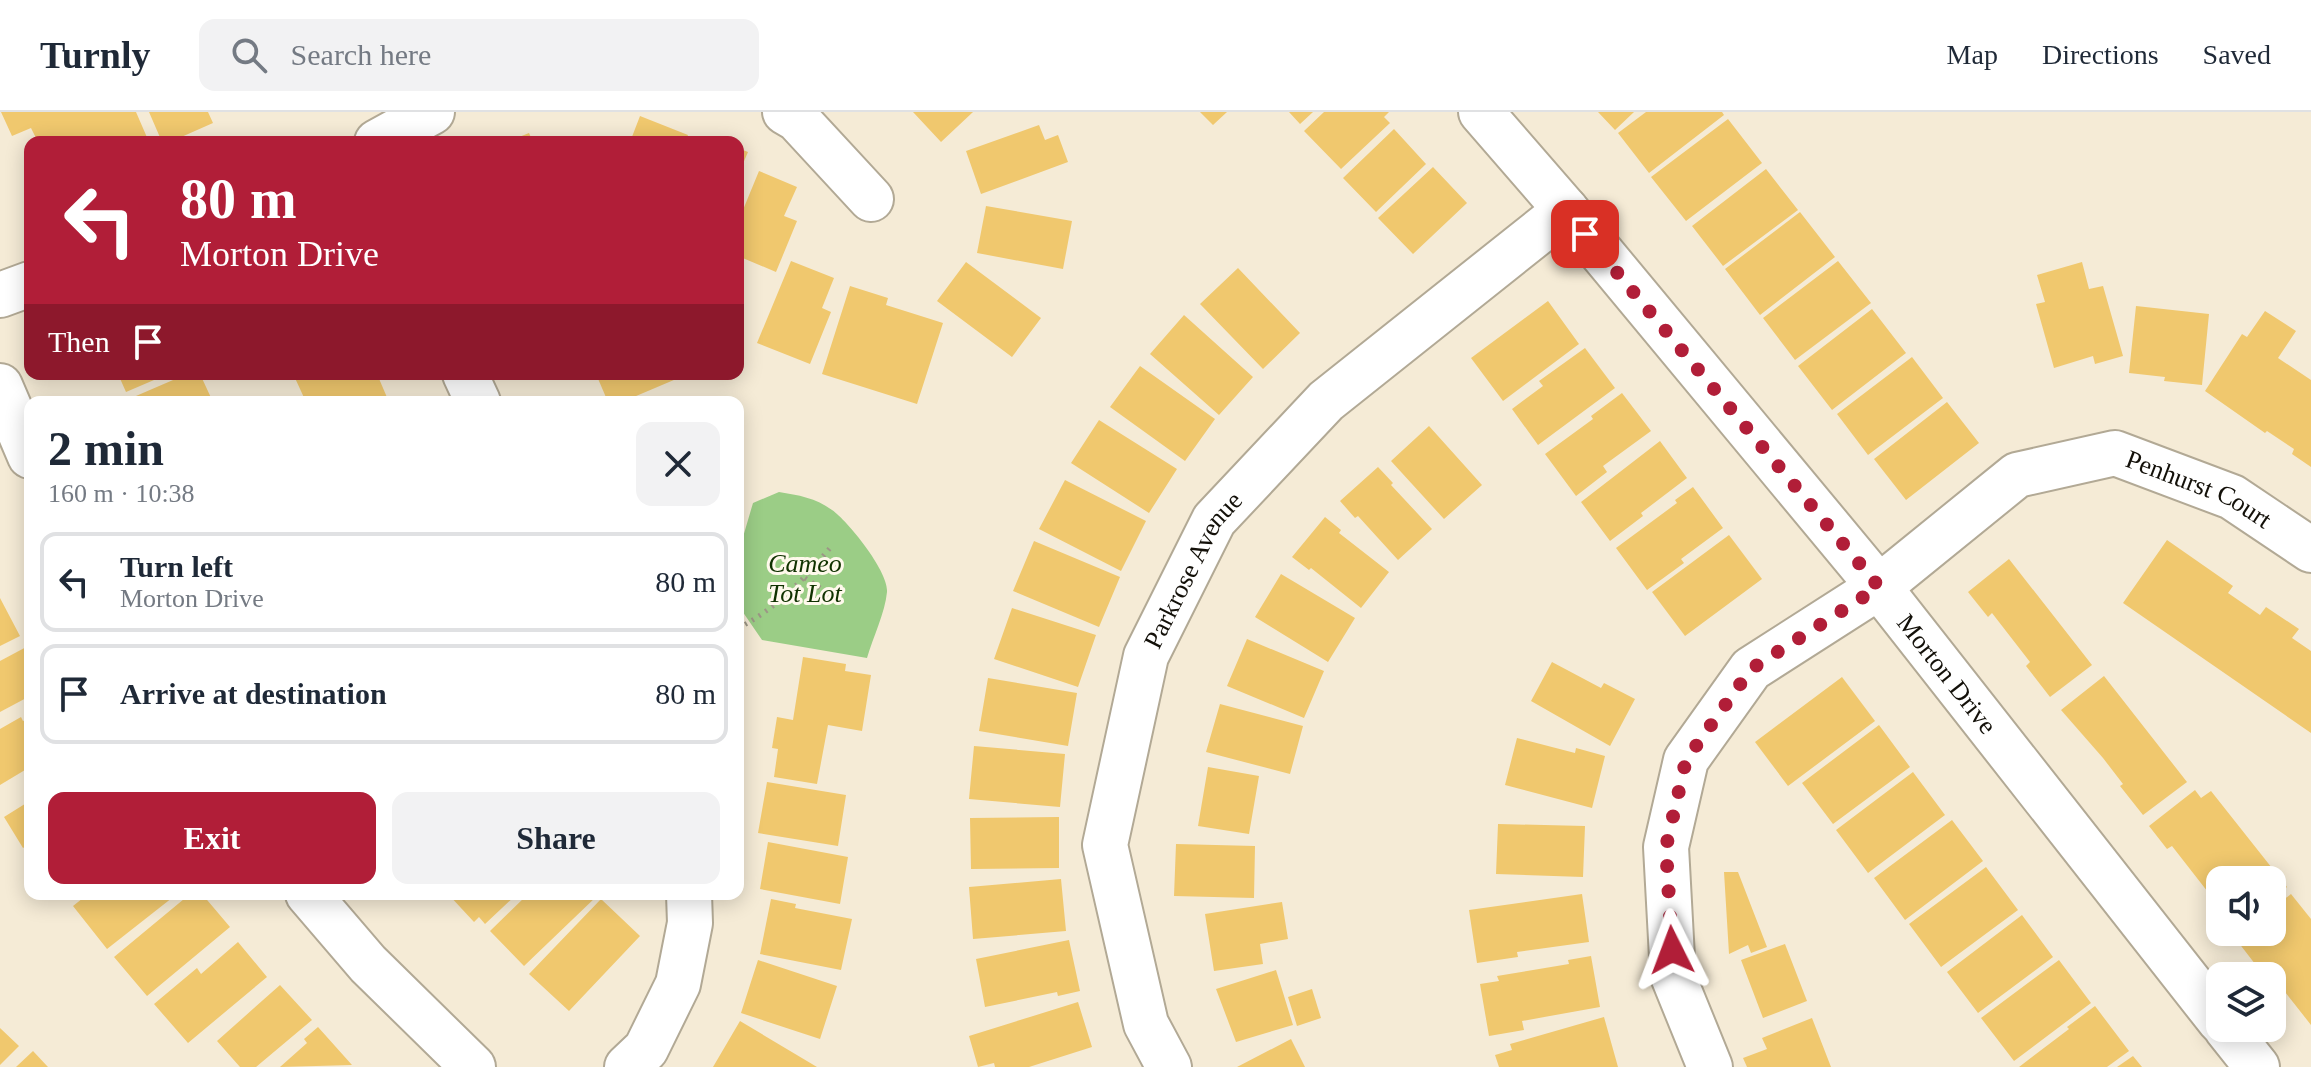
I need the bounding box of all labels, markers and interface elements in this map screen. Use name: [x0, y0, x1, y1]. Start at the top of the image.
search box: [199, 19, 759, 91]
icon: search: [227, 33, 271, 77]
text: Turnly: [40, 34, 151, 76]
text: Search here: [291, 38, 431, 71]
text: Map: [1947, 39, 1998, 70]
text: Directions: [2042, 39, 2159, 70]
text: Saved: [2203, 39, 2271, 70]
icon: left: [48, 168, 152, 272]
text: 80 m: [180, 168, 297, 230]
pin: [1551, 200, 1619, 268]
icon: arrive: [1563, 212, 1607, 256]
text: Morton Drive: [180, 234, 379, 274]
icon: arrive: [126, 320, 170, 364]
text: Then: [48, 325, 110, 358]
text: 2 min: [48, 422, 164, 475]
button: close: [636, 422, 720, 506]
street label: Penhurst Court: [2122, 444, 2278, 534]
text: 160 m · 10:38: [48, 479, 195, 508]
street label: Parkrose Avenue: [1138, 486, 1248, 653]
park label: Cameo Tot Lot: [768, 549, 843, 608]
text: Turn left: [120, 550, 233, 583]
icon: left: [52, 560, 96, 604]
text: 80 m: [655, 565, 716, 598]
text: Morton Drive: [120, 584, 264, 613]
street label: Morton Drive: [1891, 608, 2003, 739]
icon: arrive: [52, 672, 96, 716]
text: Arrive at destination: [120, 677, 387, 710]
text: 80 m: [655, 677, 716, 710]
button: Exit: [48, 792, 376, 884]
button: Share: [392, 792, 720, 884]
map controls: [2206, 866, 2286, 1042]
button: sound: [2206, 866, 2286, 946]
position arrow: [1630, 908, 1714, 992]
button: layers: [2206, 962, 2286, 1042]

